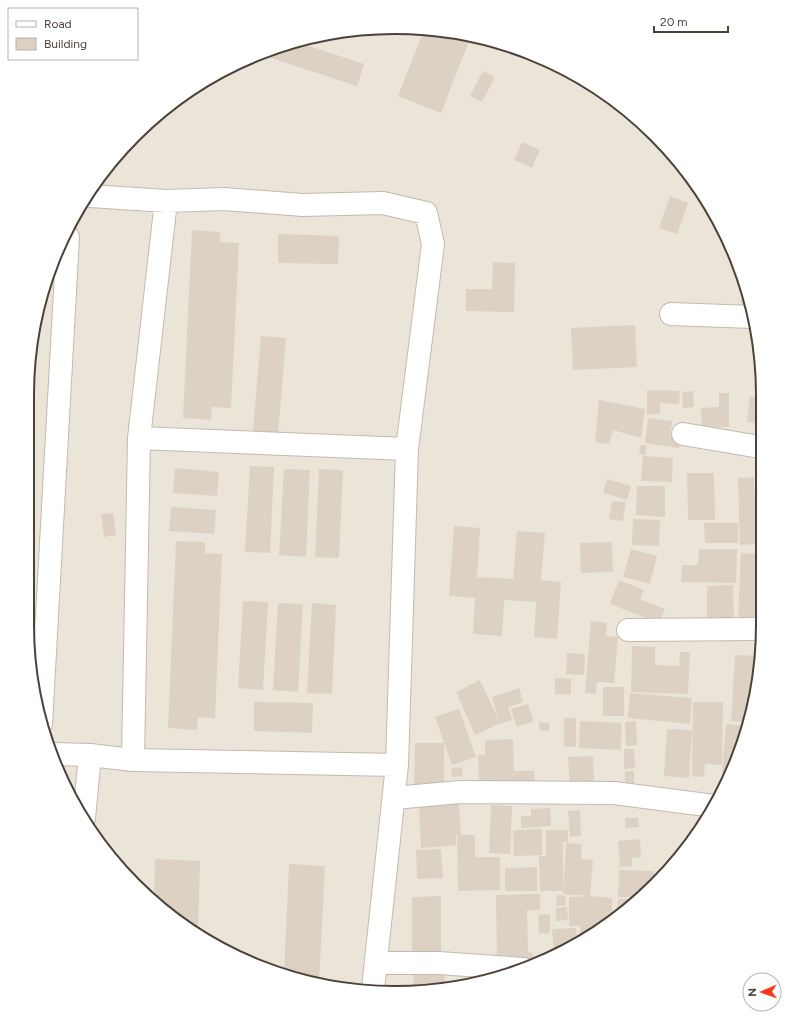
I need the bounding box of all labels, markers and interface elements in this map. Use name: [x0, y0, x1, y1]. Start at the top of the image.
legend: [8, 8, 138, 60]
scale bar: [654, 8, 728, 34]
text: 20 m: [660, 15, 688, 29]
text: Road: [44, 17, 72, 31]
text: Building: [44, 37, 87, 51]
north arrow: [742, 972, 782, 1012]
text: N: [746, 988, 759, 997]

